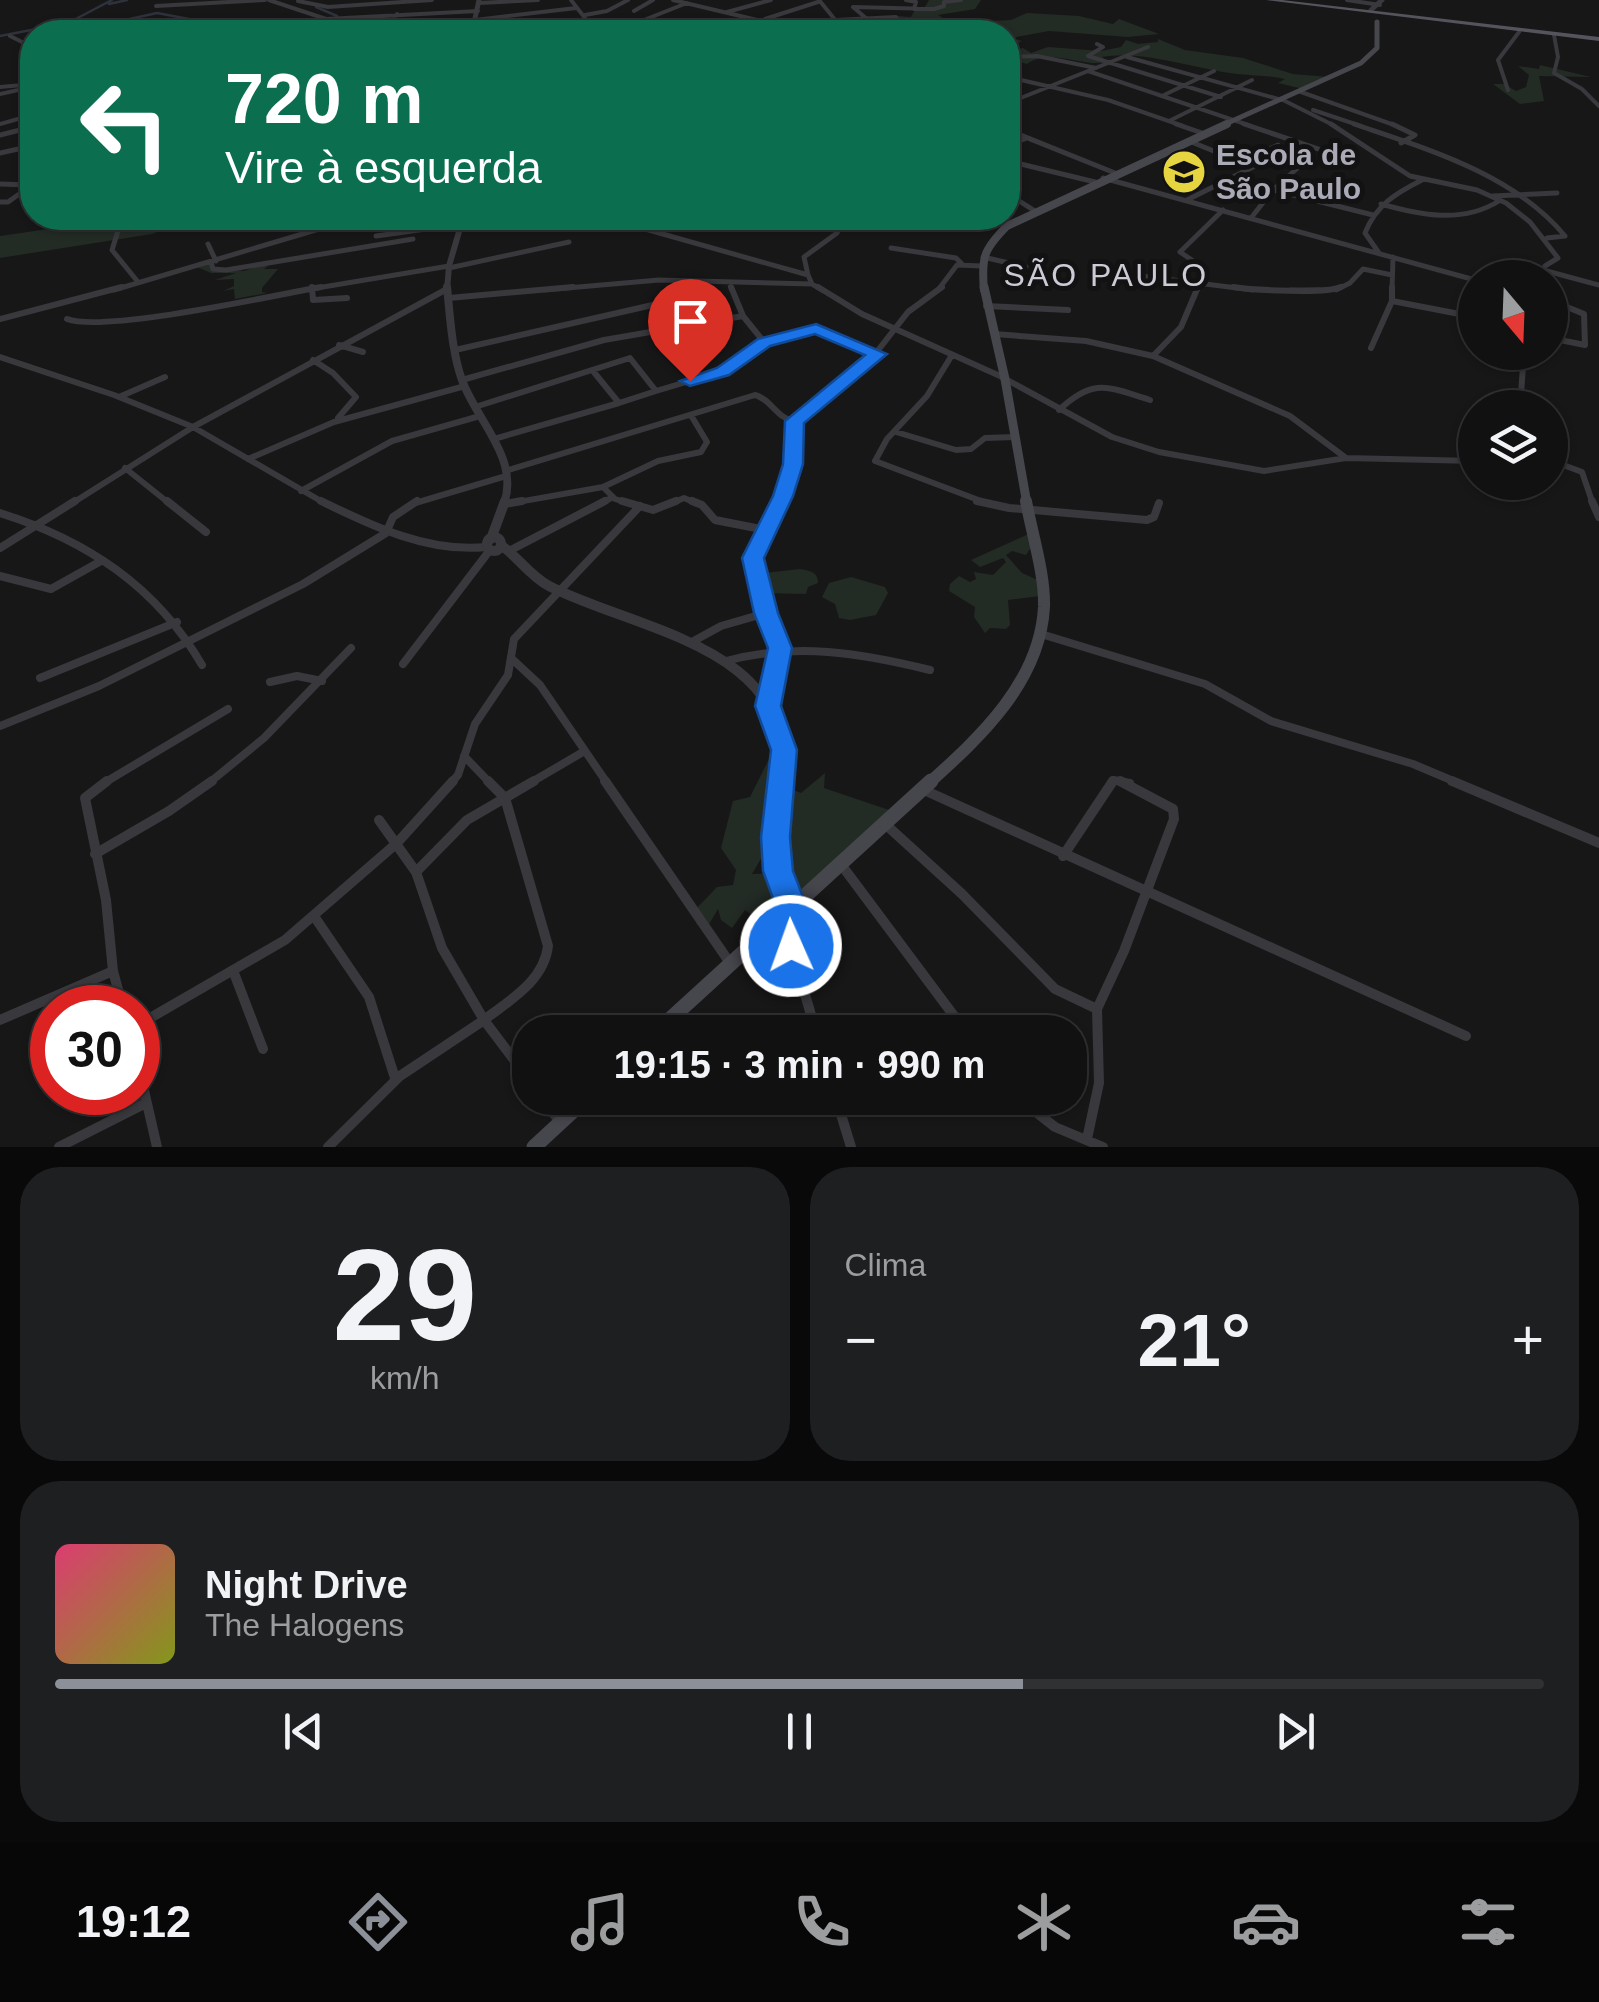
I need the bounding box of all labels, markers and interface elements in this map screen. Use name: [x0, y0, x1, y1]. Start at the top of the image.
icon: left: [60, 60, 190, 190]
text: 720 m: [225, 60, 423, 138]
place label: Escola de São Paulo: [1216, 138, 1361, 205]
text: Vire à esquerda: [225, 142, 542, 193]
school or university icon: Escola de São Paulo: [1161, 149, 1207, 195]
district label: SÃO PAULO: [1003, 257, 1209, 293]
north arrow: [1458, 260, 1568, 370]
map controls: [1458, 260, 1568, 500]
pin: [648, 279, 733, 382]
icon: arrive: [663, 294, 718, 349]
button: layers: [1458, 390, 1568, 500]
position arrow: [739, 894, 843, 998]
speed limit sign: 30: [30, 985, 160, 1115]
text: 19:15 · 3 min · 990 m: [614, 1044, 985, 1086]
text: 29: [332, 1222, 477, 1368]
text: Clima: [845, 1247, 926, 1283]
text: 21°: [1138, 1298, 1251, 1382]
text: −: [845, 1309, 877, 1371]
text: +: [1512, 1309, 1544, 1371]
text: km/h: [370, 1360, 439, 1396]
text: Night Drive: [205, 1564, 408, 1606]
text: The Halogens: [205, 1607, 404, 1643]
icon: previous: [276, 1704, 331, 1759]
icon: pause: [772, 1704, 827, 1759]
icon: next: [1268, 1704, 1323, 1759]
icon: directions: [343, 1887, 413, 1957]
icon: music: [565, 1887, 635, 1957]
icon: phone: [787, 1887, 857, 1957]
icon: climate: [1009, 1887, 1079, 1957]
icon: car: [1231, 1887, 1301, 1957]
icon: filters: [1453, 1887, 1523, 1957]
text: 19:12: [76, 1896, 191, 1947]

